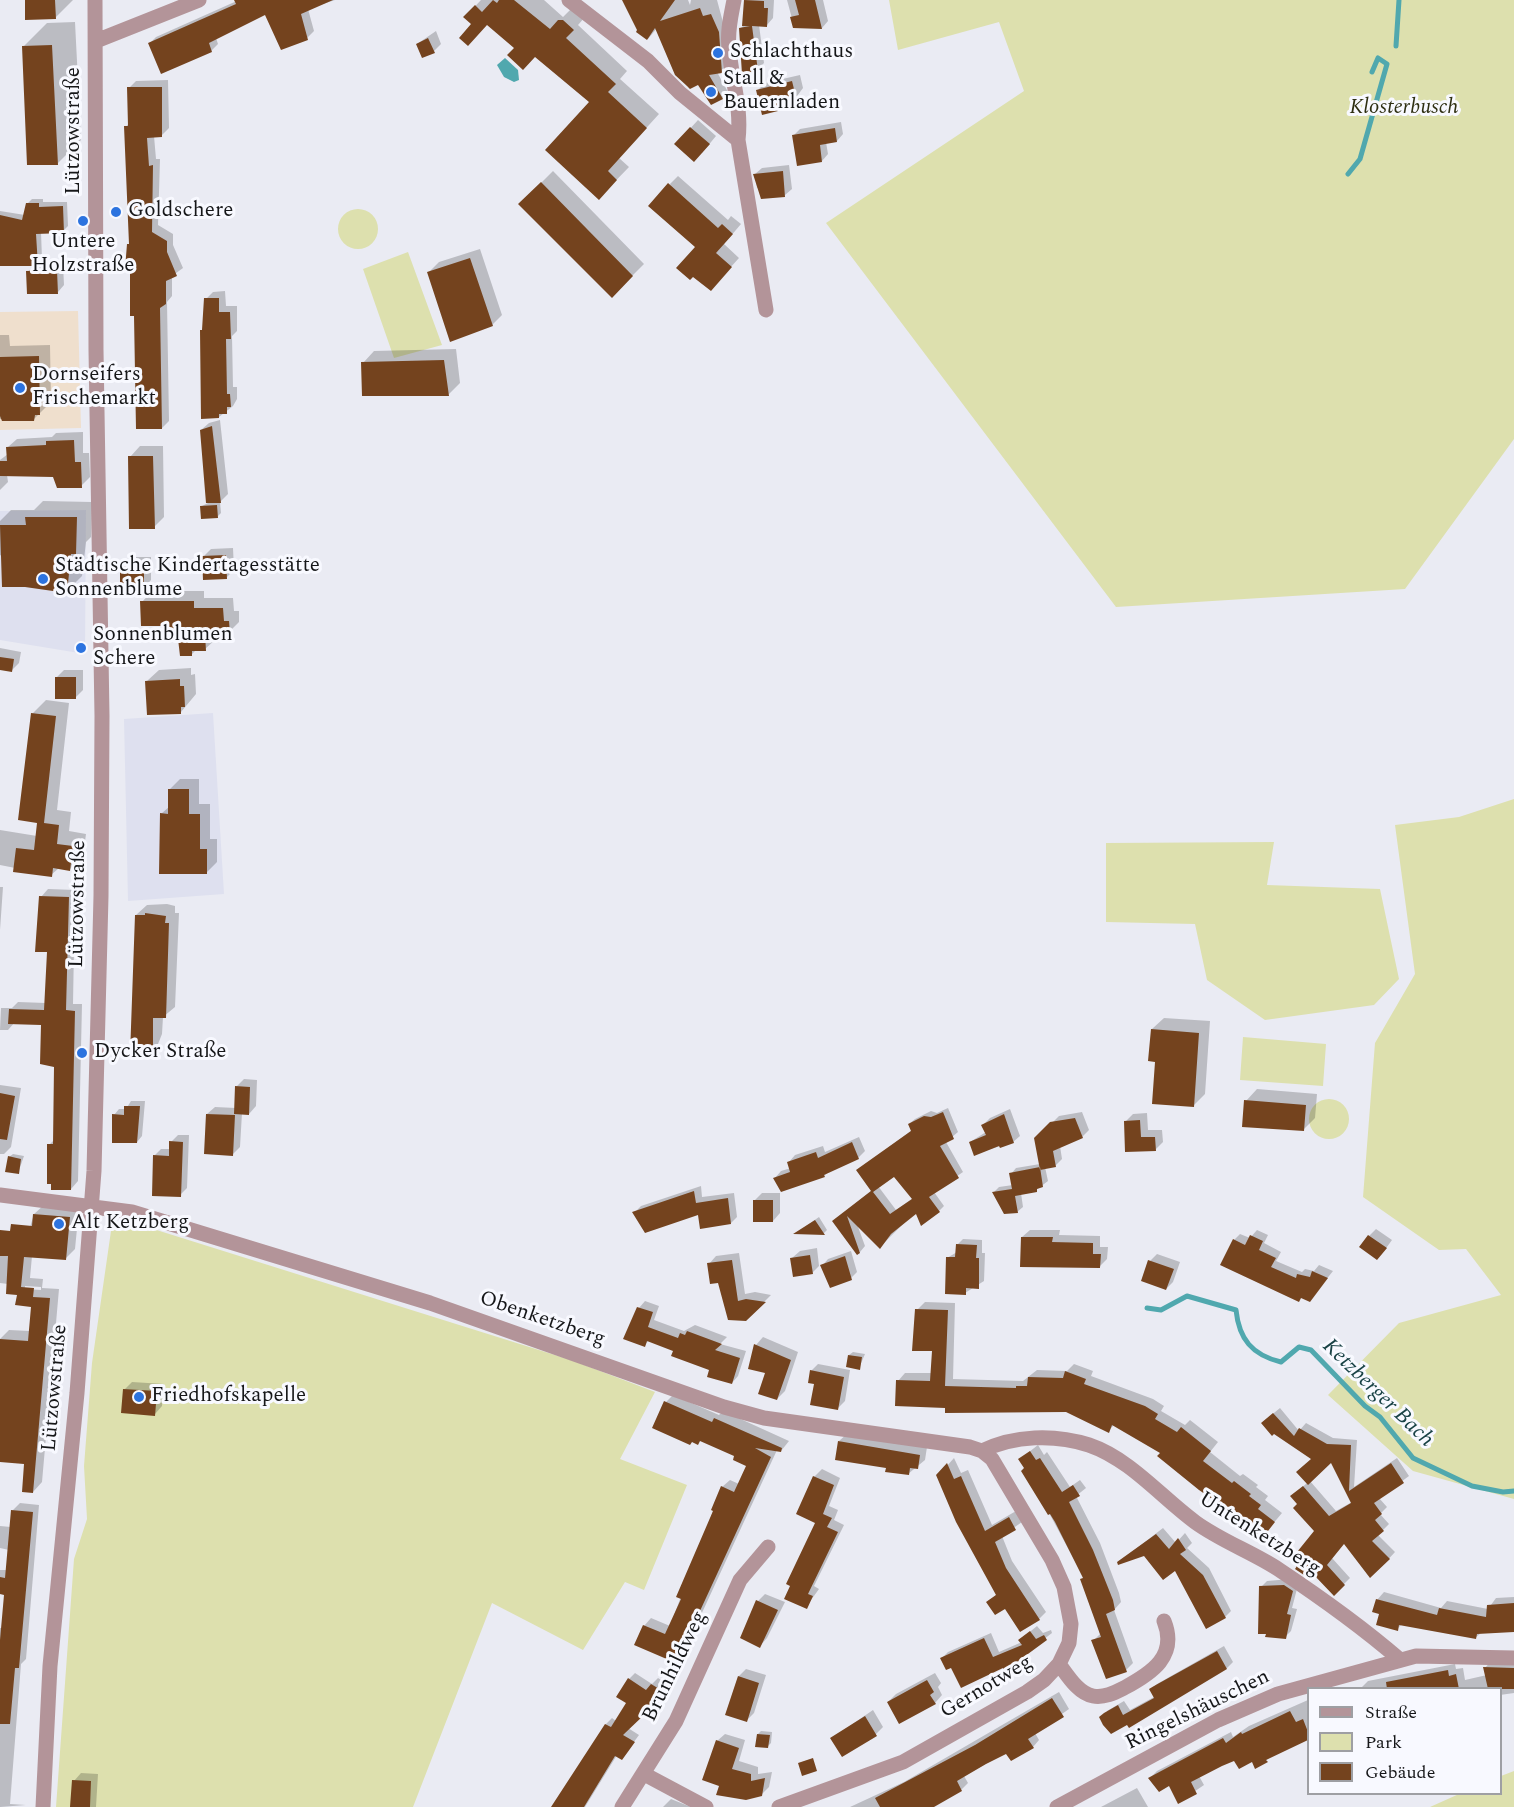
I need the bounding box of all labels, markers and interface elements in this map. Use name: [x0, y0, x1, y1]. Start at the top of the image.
place label: Schlachthaus: [730, 40, 853, 66]
marker: Schlachthaus: [711, 46, 725, 60]
street label: Lützowstraße: [62, 67, 88, 195]
place label: Stall & Bauernladen: [723, 67, 840, 117]
marker: Stall & Bauernladen: [704, 85, 718, 99]
park label: Klosterbusch: [1350, 96, 1458, 122]
place label: Goldschere: [128, 199, 233, 225]
marker: Goldschere: [109, 205, 123, 219]
marker: Untere Holzstraße: [76, 214, 90, 228]
place label: Untere Holzstraße: [32, 230, 134, 280]
place label: Dornseifers Frischemarkt: [32, 363, 156, 413]
marker: Dornseifers Frischemarkt: [13, 381, 27, 395]
place label: Städtische Kindertagesstätte Sonnenblume: [55, 554, 320, 604]
marker: Städtische Kindertagesstätte Sonnenblume: [36, 572, 50, 586]
place label: Sonnenblumen Schere: [93, 623, 233, 673]
marker: Sonnenblumen Schere: [74, 641, 88, 655]
street label: Lützowstraße: [65, 840, 93, 968]
place label: Dycker Straße: [94, 1040, 227, 1066]
marker: Dycker Straße: [75, 1046, 89, 1060]
place label: Alt Ketzberg: [71, 1211, 189, 1237]
marker: Alt Ketzberg: [52, 1217, 66, 1231]
street label: Obenketzberg: [476, 1287, 608, 1353]
street label: Lützowstraße: [38, 1323, 74, 1453]
water label: Ketzberger Bach: [1316, 1334, 1438, 1454]
place label: Friedhofskapelle: [151, 1384, 306, 1410]
marker: Friedhofskapelle: [132, 1390, 146, 1404]
street label: Untenketzberg: [1193, 1487, 1325, 1583]
street label: Brunhildweg: [638, 1607, 714, 1727]
street label: Gernotweg: [936, 1651, 1038, 1725]
street label: Ringelshäuschen: [1122, 1665, 1274, 1757]
legend: [1307, 1687, 1502, 1795]
text: Straße: [1365, 1699, 1417, 1726]
text: Park: [1365, 1729, 1402, 1756]
text: Gebäude: [1365, 1759, 1435, 1786]

